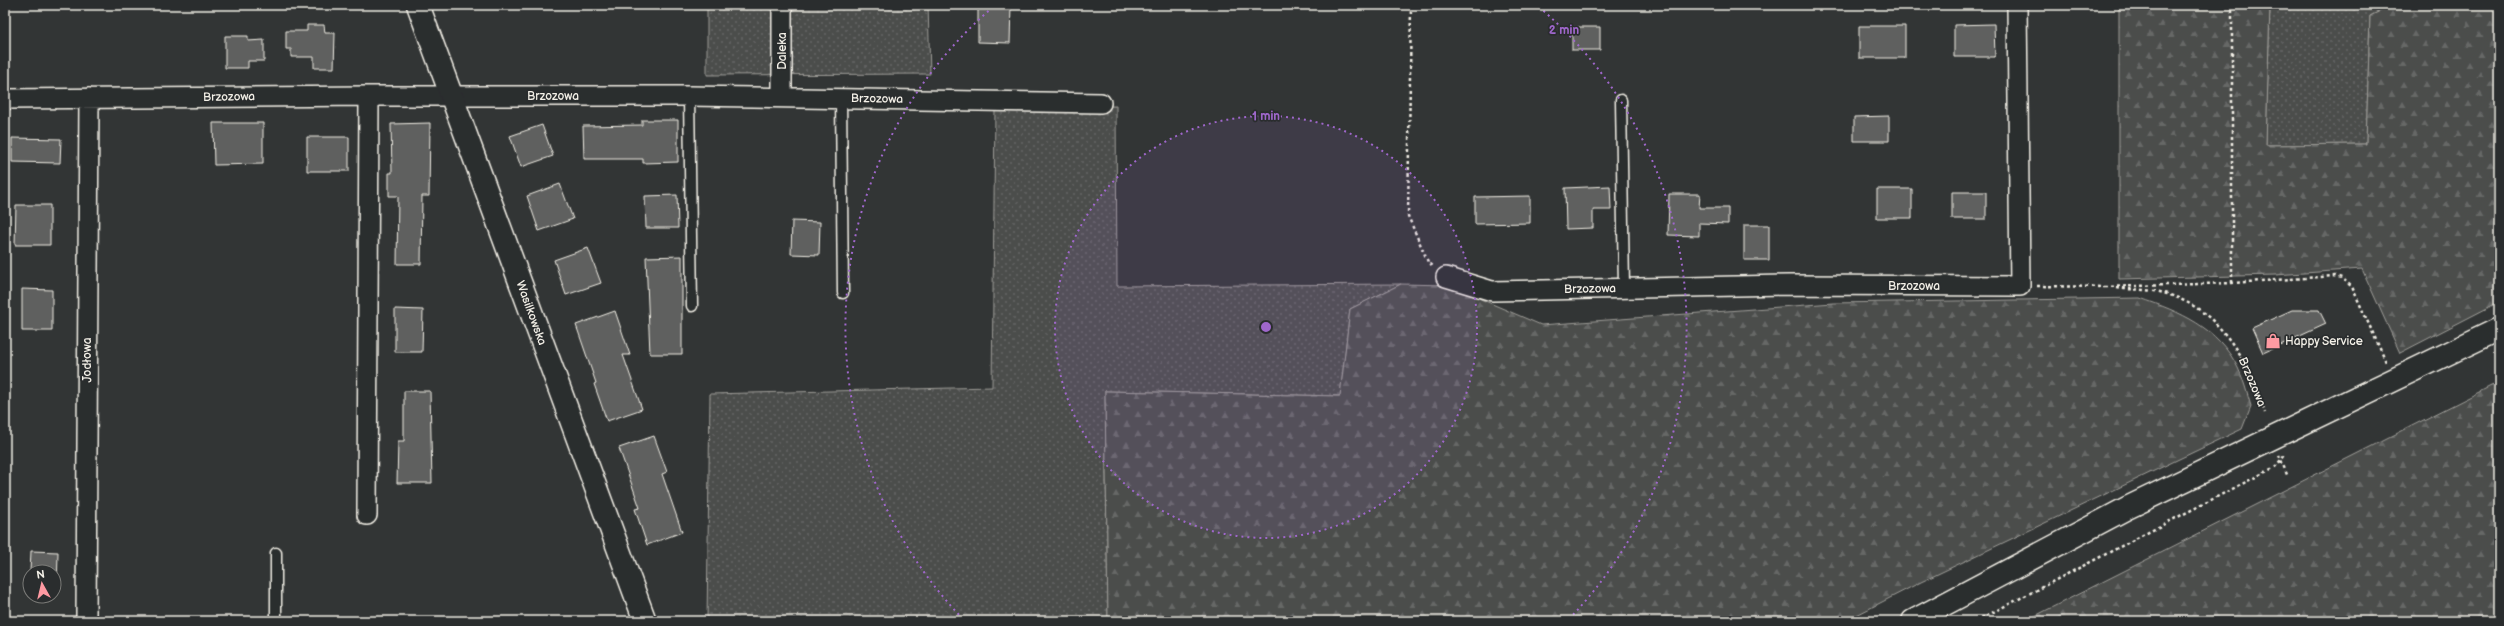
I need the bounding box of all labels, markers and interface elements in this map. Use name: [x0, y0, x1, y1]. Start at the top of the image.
text: 2 min: [1549, 23, 1579, 38]
street label: Daleka: [775, 32, 790, 70]
street label: Brzozowa: [203, 89, 255, 105]
street label: Brzozowa: [527, 89, 579, 104]
street label: Brzozowa: [851, 91, 903, 107]
text: 1 min: [1252, 109, 1280, 124]
street label: Wasilkowska: [512, 279, 550, 347]
street label: Brzozowa: [1888, 279, 1940, 294]
street label: Brzozowa: [1564, 281, 1616, 297]
centre of rings: [1259, 320, 1273, 334]
shop icon: Happy Service: [2264, 332, 2282, 350]
place label: Happy Service: [2285, 334, 2363, 349]
street label: Jodłowa: [80, 337, 95, 382]
street label: Brzozowa: [2235, 355, 2269, 409]
north arrow: [22, 564, 62, 604]
text: N: [36, 568, 46, 582]

